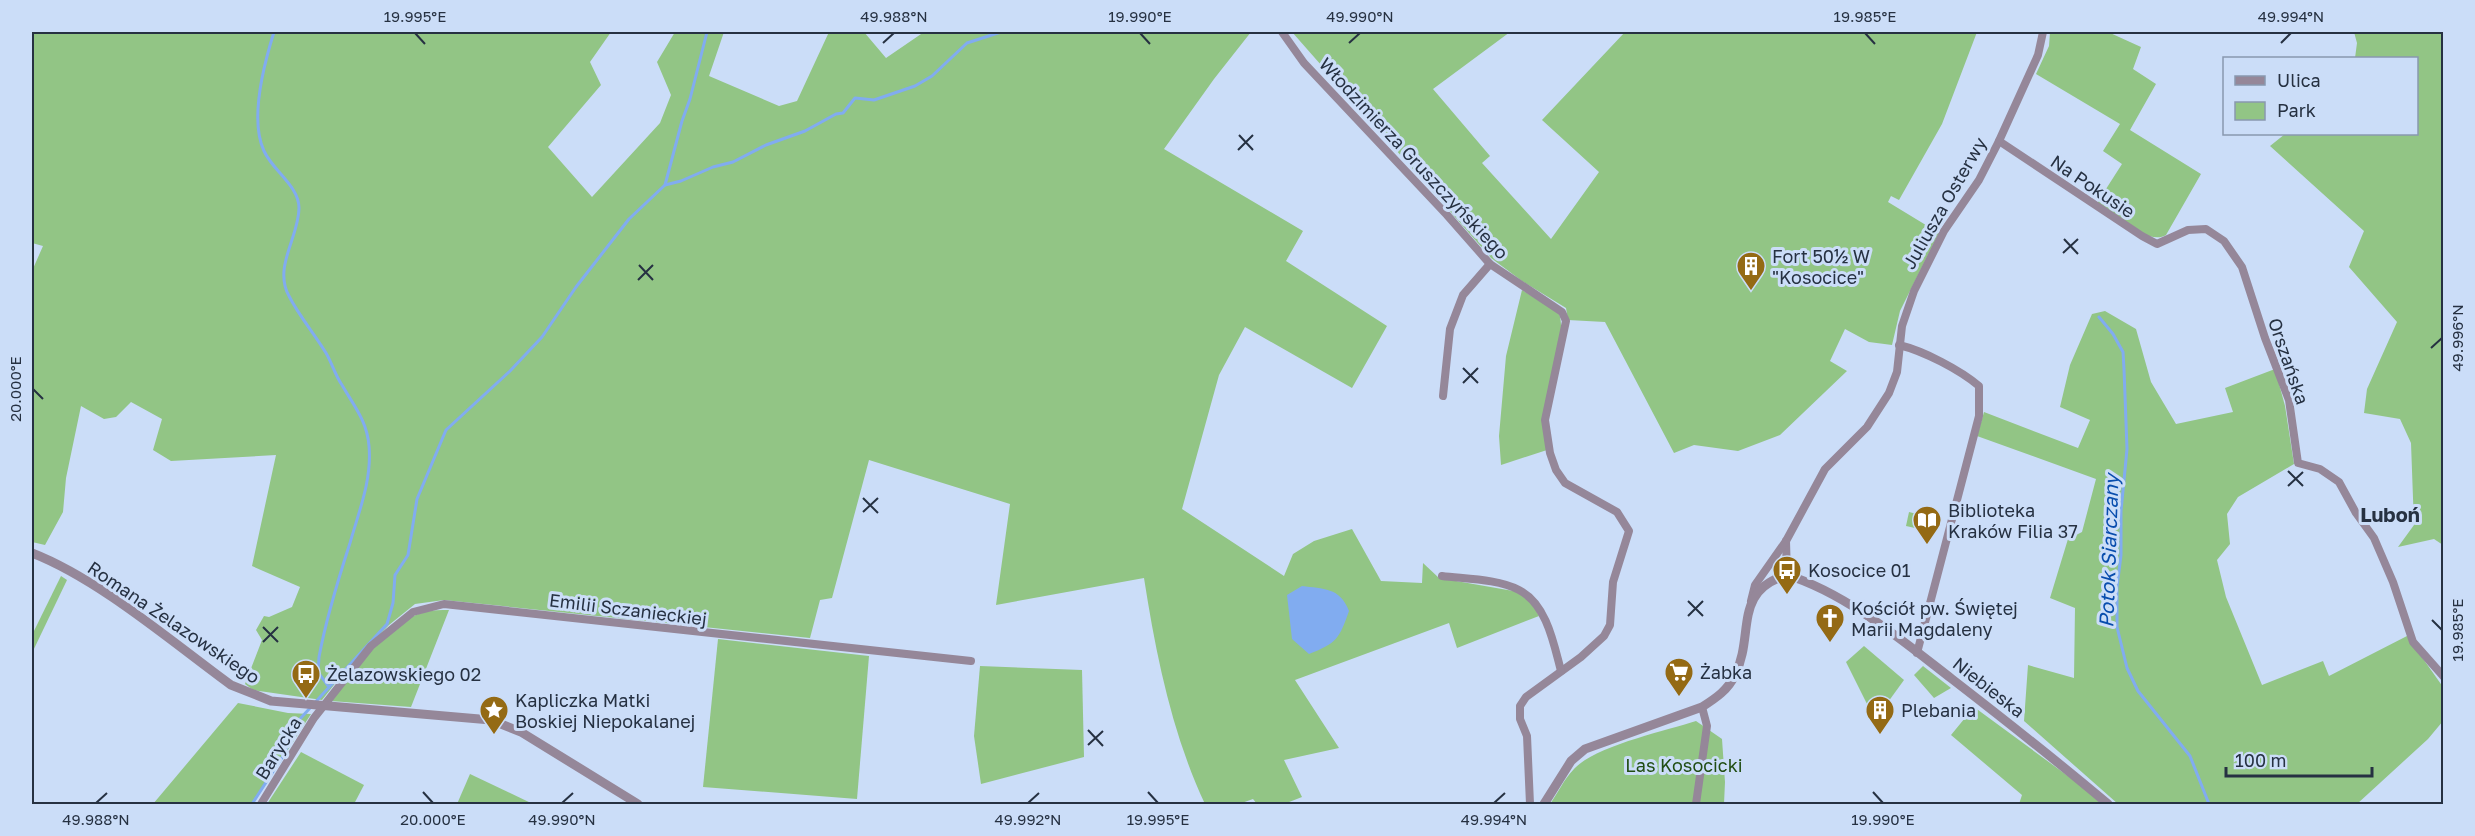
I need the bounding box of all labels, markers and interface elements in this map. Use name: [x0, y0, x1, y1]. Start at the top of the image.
text: 19.995°E: [384, 7, 446, 25]
text: 49.988°N: [860, 7, 928, 25]
text: 19.990°E: [1108, 7, 1172, 25]
text: 49.990°N: [1326, 7, 1394, 25]
text: 19.985°E: [1834, 7, 1896, 25]
text: 49.994°N: [2258, 7, 2324, 25]
street label: Włodzimierza Gruszczyńskiego: [1315, 53, 1513, 263]
legend: [2223, 57, 2418, 135]
text: Ulica: [2277, 69, 2321, 91]
text: Park: [2277, 99, 2316, 121]
street label: Juliusza Osterwy: [1897, 133, 1991, 273]
street label: Na Pokusie: [2047, 150, 2139, 222]
place label: Fort 50½ W "Kosocice": [1772, 245, 1870, 288]
building icon: Fort 50½ W "Kosocice": [1735, 250, 1767, 292]
text: 49.996°N: [2448, 304, 2466, 372]
street label: Orszańska: [2264, 315, 2314, 407]
text: 20.000°E: [6, 356, 24, 422]
water label: Potok Siarczany: [2093, 471, 2124, 628]
place label: Biblioteka Kraków Filia 37: [1948, 499, 2078, 542]
district label: Luboń: [2360, 502, 2420, 526]
library icon: Biblioteka Kraków Filia 37: [1911, 504, 1943, 546]
bus stop icon: Kosocice 01: [1771, 554, 1803, 596]
street label: Romana Żelazowskiego: [84, 556, 264, 688]
place label: Kosocice 01: [1808, 559, 1911, 581]
street label: Emilii Sczanieckiej: [548, 588, 708, 630]
place label: Kościół pw. Świętej Marii Magdaleny: [1851, 597, 2018, 640]
text: 19.985°E: [2448, 599, 2466, 661]
church icon: Kościół pw. Świętej Marii Magdaleny: [1814, 602, 1846, 644]
street label: Niebieska: [1949, 652, 2029, 722]
supermarket icon: Żabka: [1663, 656, 1695, 698]
bus stop icon: Żelazowskiego 02: [290, 658, 322, 700]
place label: Żabka: [1700, 661, 1752, 683]
place label: Żelazowskiego 02: [327, 663, 481, 685]
place label: Kapliczka Matki Boskiej Niepokalanej: [515, 689, 695, 732]
place icon: Kapliczka Matki Boskiej Niepokalanej: [478, 694, 510, 736]
building icon: Plebania: [1864, 694, 1896, 736]
place label: Plebania: [1901, 699, 1976, 721]
street label: Barycka: [250, 713, 306, 783]
scale bar: [2226, 740, 2372, 778]
text: 100 m: [2235, 749, 2286, 771]
park label: Las Kosocicki: [1625, 754, 1743, 776]
text: 49.988°N: [62, 810, 130, 828]
text: 20.000°E: [400, 810, 466, 828]
text: 49.990°N: [528, 810, 596, 828]
text: 49.992°N: [995, 810, 1061, 828]
text: 19.995°E: [1127, 810, 1189, 828]
text: 49.994°N: [1461, 810, 1527, 828]
text: 19.990°E: [1851, 810, 1915, 828]

